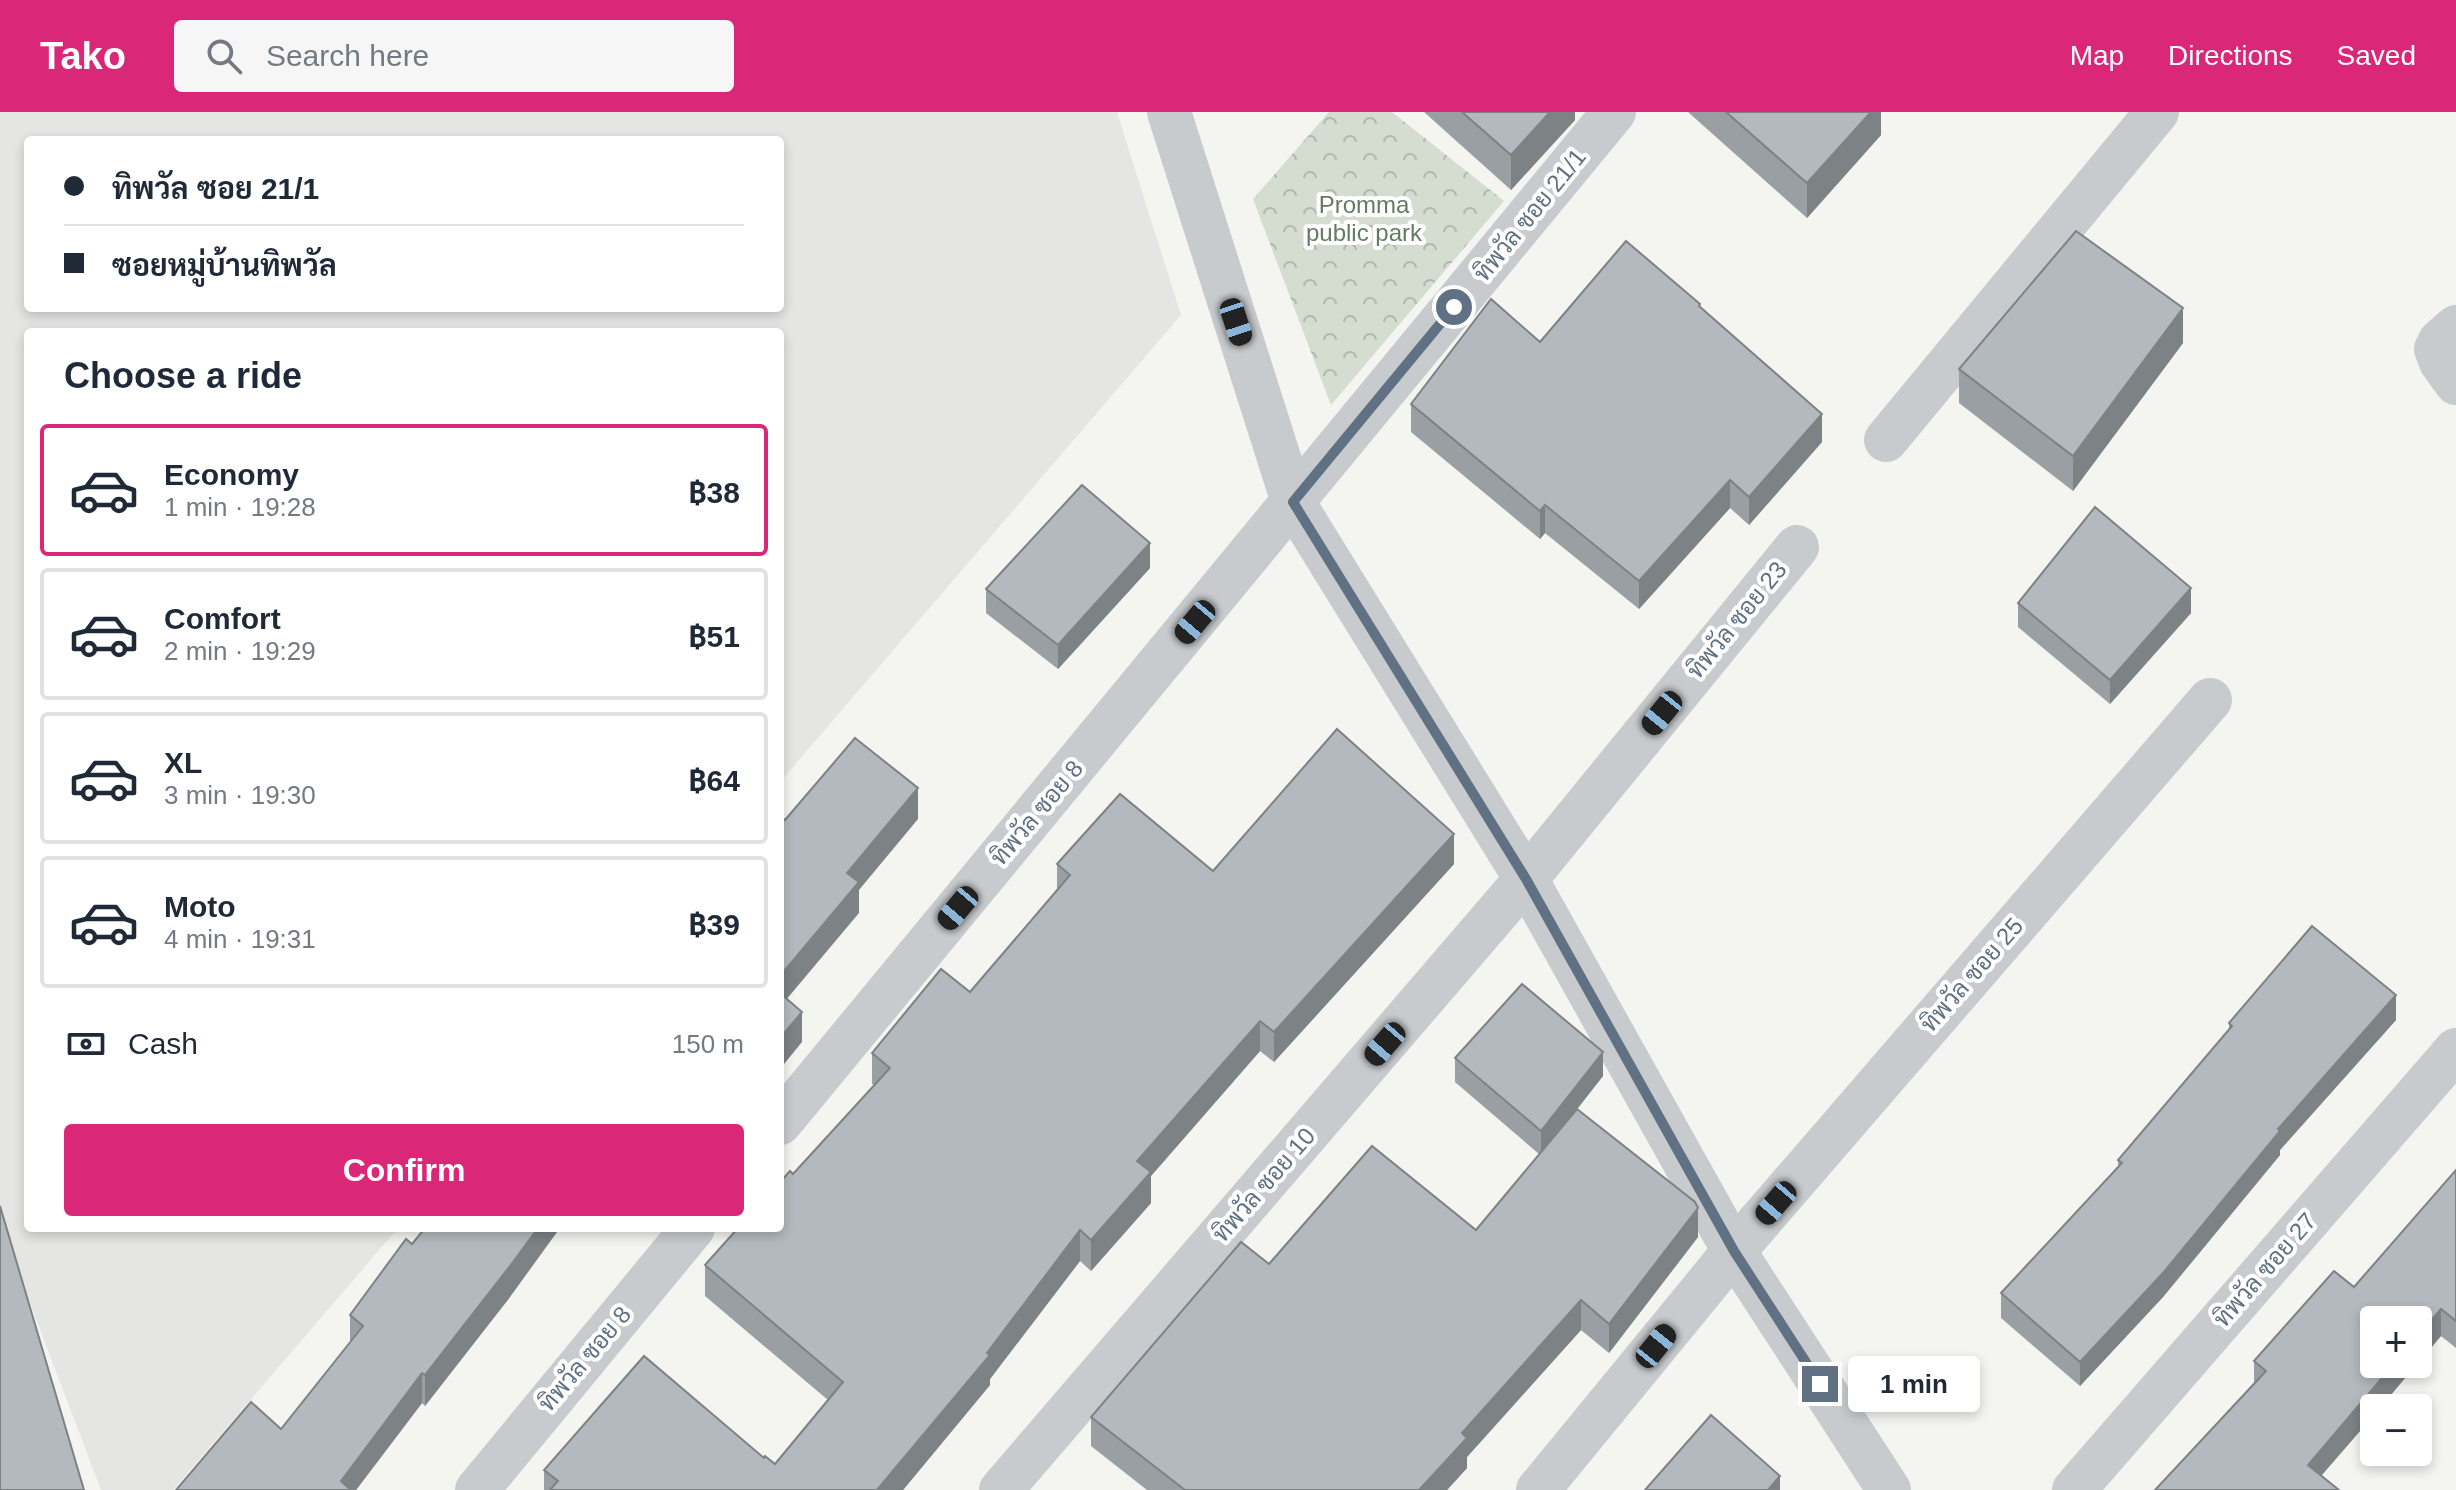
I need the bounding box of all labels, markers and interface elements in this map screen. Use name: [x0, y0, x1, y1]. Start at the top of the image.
search box: [174, 20, 734, 92]
icon: search: [202, 34, 246, 78]
text: Tako: [40, 35, 126, 77]
text: Search here: [266, 39, 429, 72]
text: Map: [2070, 40, 2124, 71]
text: Directions: [2168, 40, 2293, 71]
text: Saved: [2337, 40, 2416, 71]
street label: ทิพวัล ซอย 21/1: [1468, 143, 1591, 286]
text: ทิพวัล ซอย 21/1: [112, 172, 319, 205]
park label: Promma public park: [1306, 191, 1423, 246]
text: ซอยหมู่บ้านทิพวัล: [112, 249, 337, 282]
route start: [1436, 289, 1472, 325]
car: [1217, 295, 1255, 349]
text: Choose a ride: [64, 355, 302, 396]
icon: car: [68, 454, 140, 526]
text: Economy: [164, 458, 299, 491]
text: ฿38: [689, 476, 740, 509]
text: 1 min · 19:28: [164, 492, 316, 522]
street label: ทิพวัล ซอย 23: [1681, 556, 1792, 683]
car: [1170, 596, 1220, 648]
icon: car: [68, 598, 140, 670]
text: Comfort: [164, 602, 281, 635]
text: ฿51: [689, 620, 740, 653]
text: 2 min · 19:29: [164, 636, 316, 666]
car: [1638, 687, 1686, 739]
icon: car: [68, 742, 140, 814]
text: XL: [164, 746, 202, 779]
street label: ทิพวัล ซอย 8: [985, 755, 1088, 871]
text: ฿64: [689, 764, 740, 797]
text: 3 min · 19:30: [164, 780, 316, 810]
car: [933, 882, 983, 934]
icon: car: [68, 886, 140, 958]
text: Moto: [164, 890, 236, 923]
text: ฿39: [689, 908, 740, 941]
street label: ทิพวัล ซอย 25: [1915, 912, 2028, 1037]
text: 4 min · 19:31: [164, 924, 316, 954]
car: [1360, 1018, 1410, 1070]
icon: cash: [64, 1022, 108, 1066]
text: Cash: [128, 1027, 198, 1060]
text: 150 m: [672, 1029, 744, 1059]
street label: ทิพวัล ซอย 10: [1207, 1122, 1320, 1247]
button: Confirm: [64, 1124, 744, 1216]
car: [1751, 1177, 1801, 1229]
street label: ทิพวัล ซอย 27: [2208, 1207, 2321, 1332]
street label: ทิพวัล ซอย 8: [533, 1301, 636, 1417]
map controls: [2360, 1306, 2432, 1466]
button: +: [2360, 1306, 2432, 1378]
car: [1632, 1320, 1680, 1372]
callout: 1 min: [1848, 1356, 1980, 1412]
route end: [1802, 1366, 1838, 1402]
text: 1 min: [1880, 1369, 1948, 1399]
button: −: [2360, 1394, 2432, 1466]

